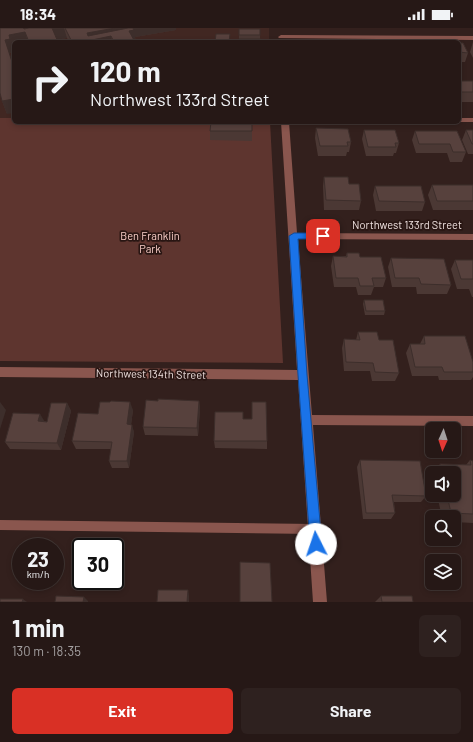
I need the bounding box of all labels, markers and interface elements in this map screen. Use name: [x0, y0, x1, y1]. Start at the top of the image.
text: 18:34: [20, 5, 56, 23]
text: 120 m: [90, 54, 161, 88]
icon: right: [24, 56, 76, 108]
text: Northwest 133rd Street: [90, 88, 270, 110]
street label: Northwest 133rd Street: [352, 218, 462, 231]
pin: [306, 219, 340, 253]
icon: arrive: [312, 225, 334, 247]
park label: Ben Franklin Park: [120, 229, 180, 255]
street label: Northwest 134th Street: [96, 366, 206, 381]
north arrow: [425, 422, 461, 458]
map controls: [425, 422, 461, 590]
button: sound: [425, 466, 461, 502]
button: search: [425, 510, 461, 546]
position arrow: [295, 523, 337, 565]
speed limit sign: 30: [72, 538, 124, 590]
text: 23: [27, 547, 49, 571]
button: layers: [425, 554, 461, 590]
text: km/h: [27, 568, 49, 580]
text: 1 min: [12, 613, 65, 642]
button: close: [419, 615, 461, 657]
text: 130 m · 18:35: [12, 643, 81, 659]
button: Exit: [12, 688, 233, 734]
button: Share: [241, 688, 461, 734]

